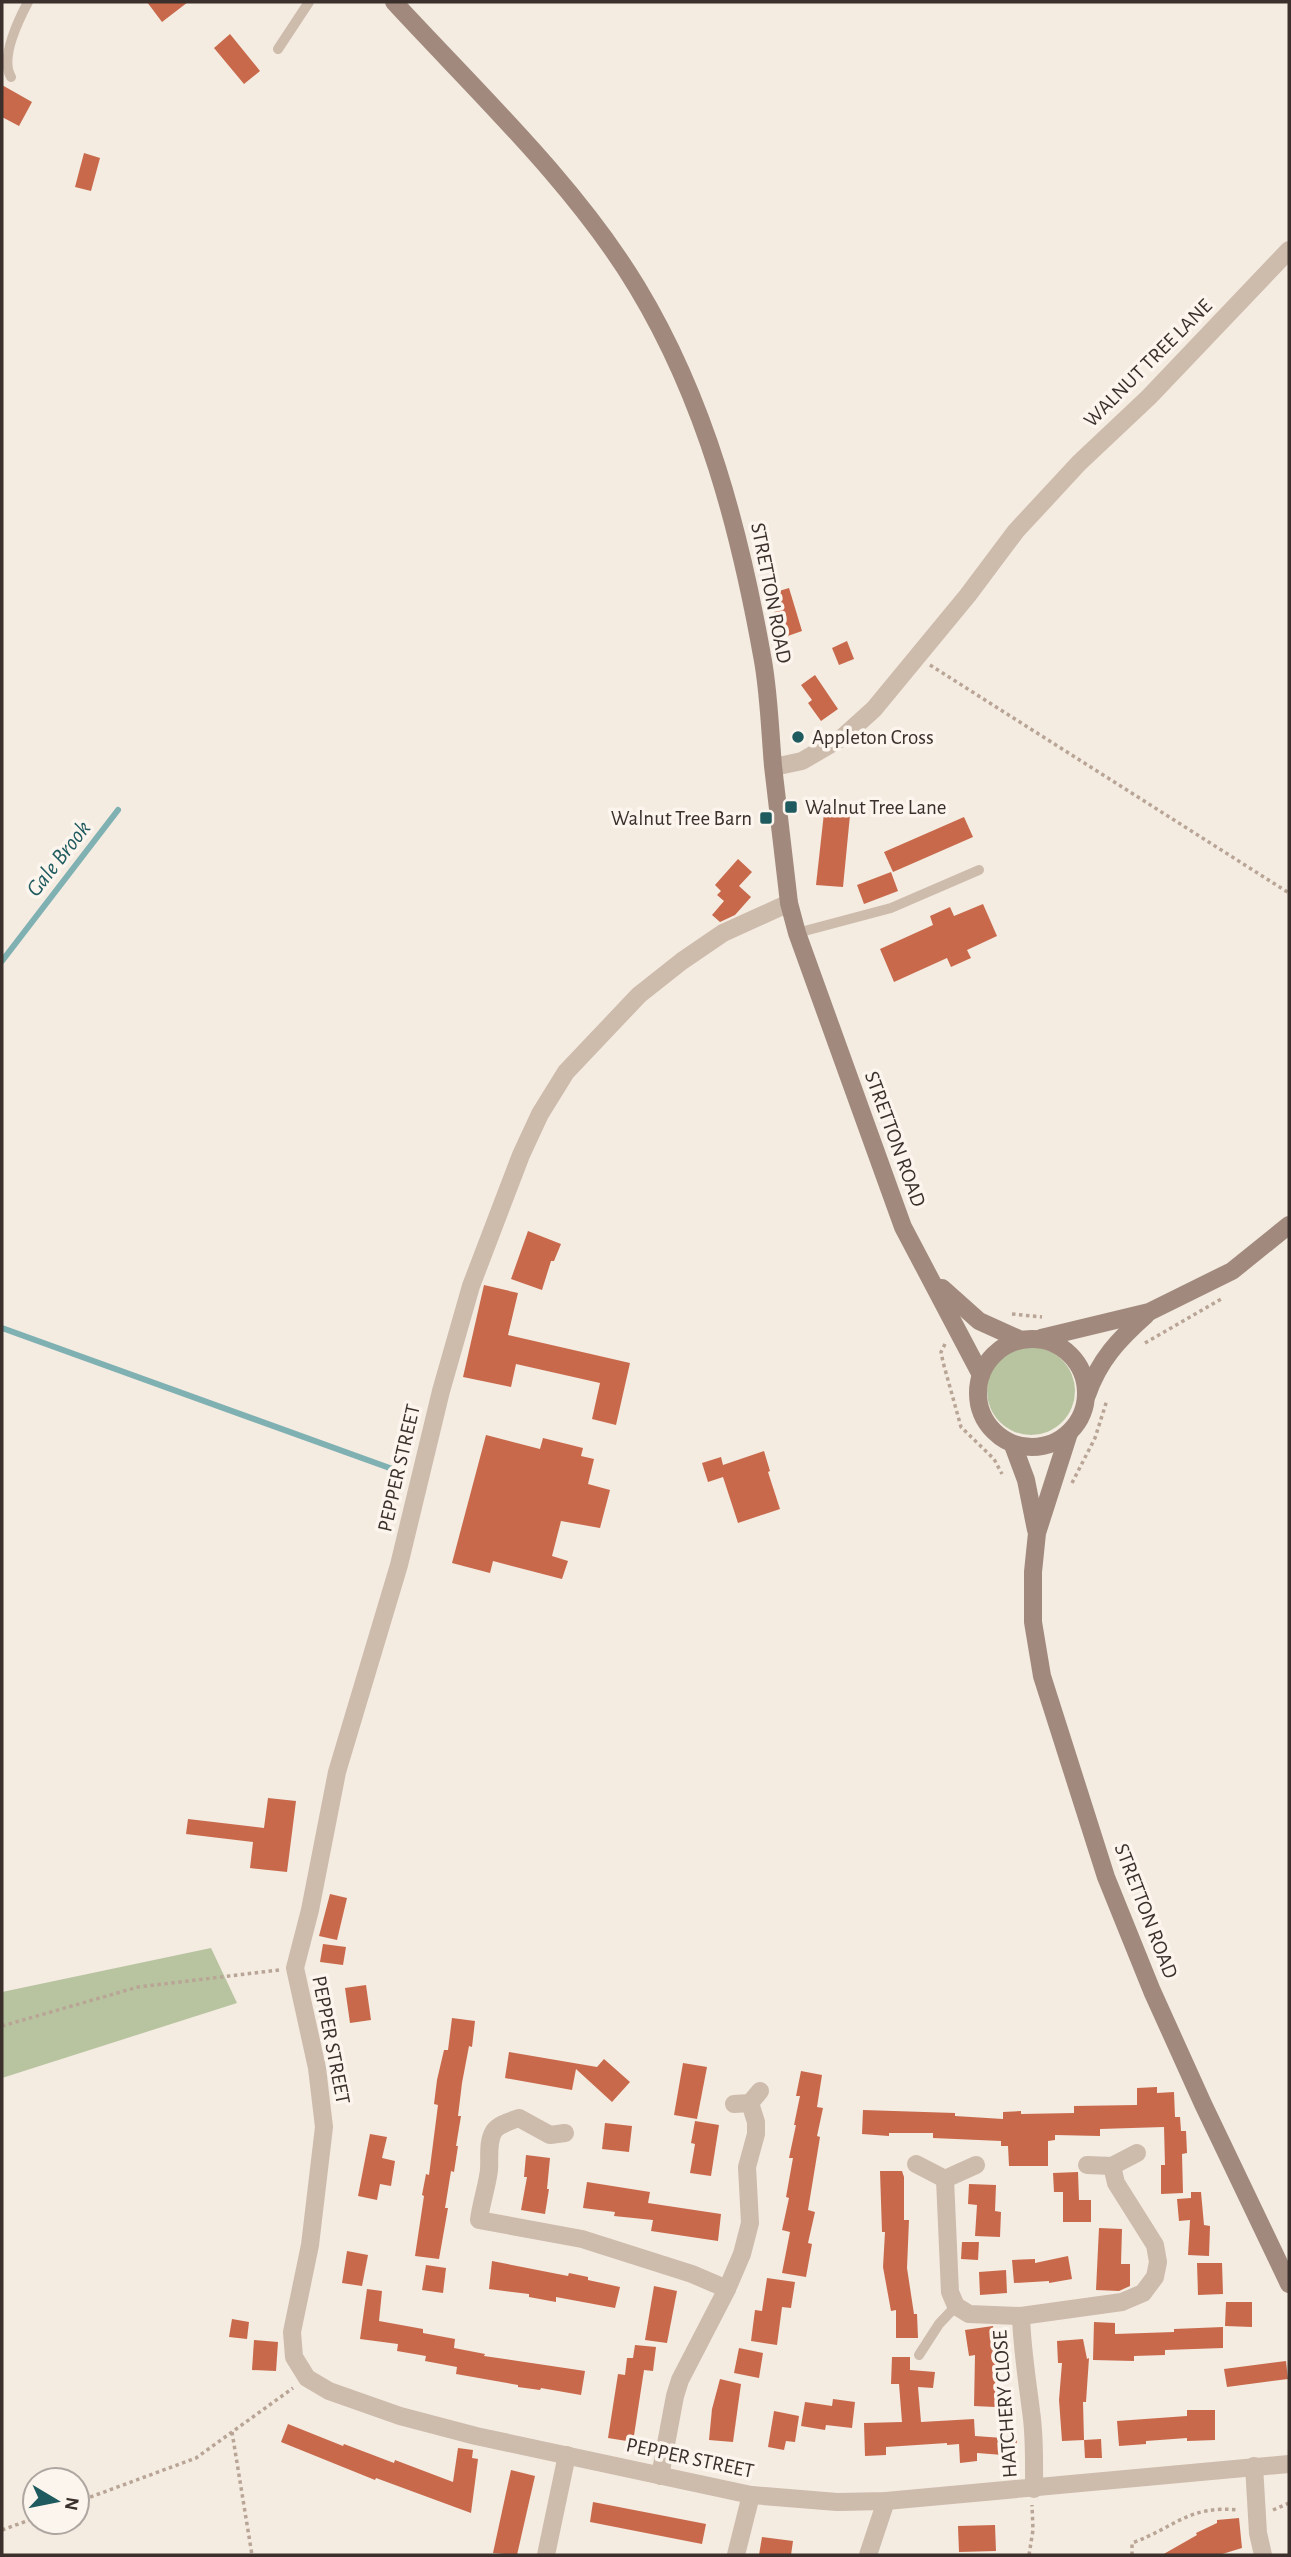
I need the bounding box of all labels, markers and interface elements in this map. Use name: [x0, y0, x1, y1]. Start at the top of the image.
street label: WALNUT TREE LANE: [1080, 295, 1216, 431]
street label: STRETTON ROAD: [747, 521, 795, 665]
place label: Appleton Cross: [812, 727, 934, 748]
marker: Appleton Cross: [790, 729, 806, 745]
place label: Walnut Tree Lane: [805, 797, 947, 818]
marker: Walnut Tree Lane: [783, 799, 799, 815]
place label: Walnut Tree Barn: [611, 808, 752, 829]
marker: Walnut Tree Barn: [758, 810, 774, 826]
water label: Gale Brook: [22, 817, 96, 901]
street label: STRETTON ROAD: [861, 1068, 929, 1210]
street label: PEPPER STREET: [374, 1402, 424, 1534]
street label: STRETTON ROAD: [1111, 1841, 1181, 1981]
street label: PEPPER STREET: [308, 1974, 354, 2106]
street label: HATCHERY CLOSE: [989, 2329, 1021, 2479]
street label: PEPPER STREET: [624, 2434, 756, 2482]
north arrow: [21, 2466, 91, 2536]
text: N: [61, 2496, 82, 2512]

